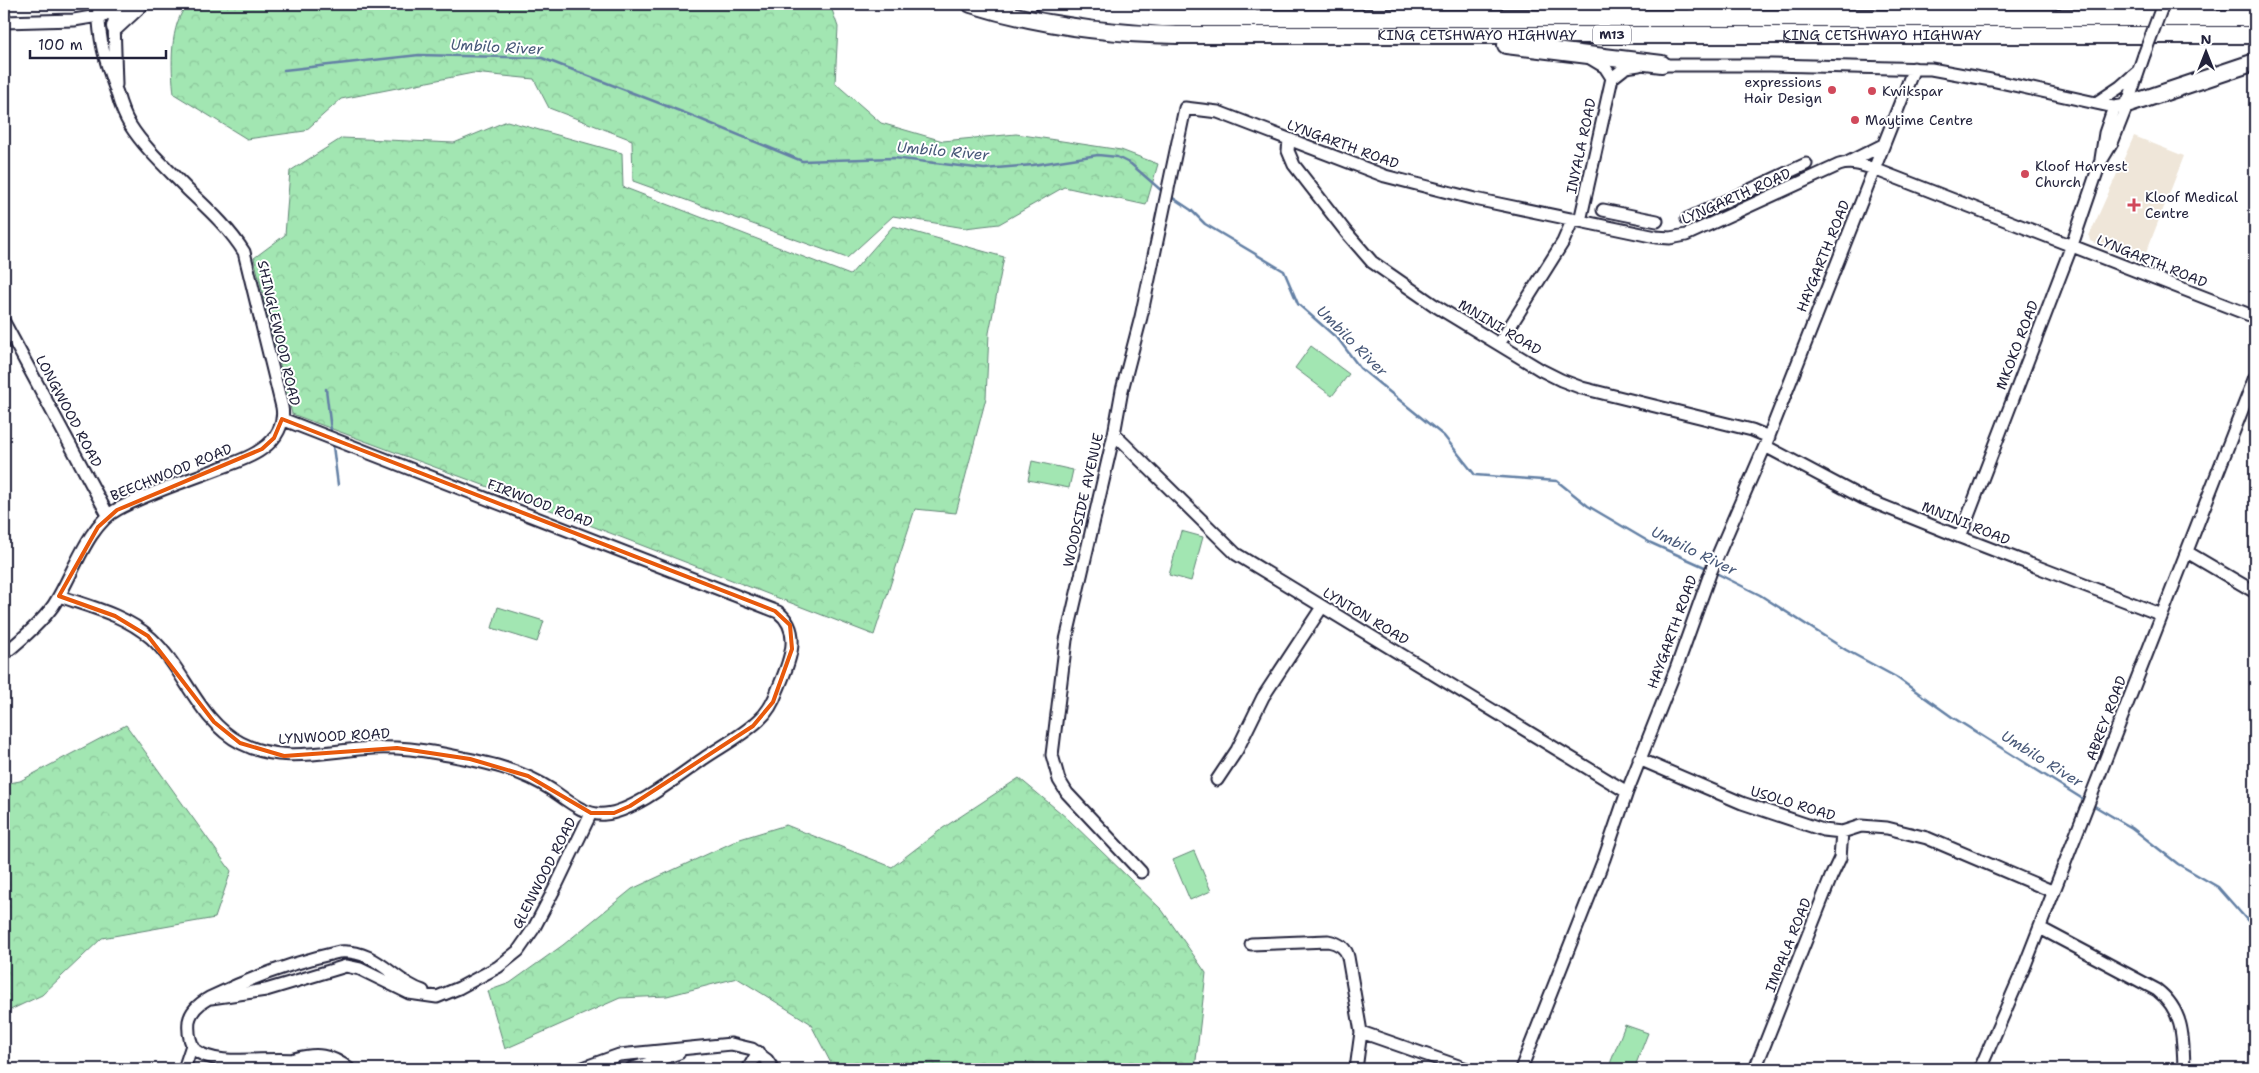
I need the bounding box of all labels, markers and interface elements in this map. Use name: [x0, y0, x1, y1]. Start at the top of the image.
street label: KING CETSHWAYO HIGHWAY: [1377, 26, 1577, 44]
road number: M13: [1593, 26, 1631, 44]
street label: KING CETSHWAYO HIGHWAY: [1782, 26, 1982, 44]
scale bar: [30, 28, 166, 60]
north arrow: [2182, 28, 2232, 78]
text: N: [2200, 30, 2212, 48]
text: 100 m: [38, 35, 83, 55]
water label: Umbilo River: [450, 35, 545, 59]
place label: expressions Hair Design: [1744, 73, 1822, 107]
place label: Kwikspar: [1882, 82, 1944, 100]
marker: expressions Hair Design: [1826, 84, 1838, 96]
marker: Kwikspar: [1866, 85, 1878, 97]
street label: INYALA ROAD: [1562, 97, 1600, 195]
place label: Maytime Centre: [1865, 111, 1973, 129]
marker: Maytime Centre: [1849, 114, 1861, 126]
street label: LYNGARTH ROAD: [1285, 115, 1401, 173]
water label: Umbilo River: [896, 137, 991, 165]
place label: Kloof Harvest Church: [2035, 157, 2128, 191]
street label: LYNGARTH ROAD: [1679, 164, 1793, 228]
marker: Kloof Harvest Church: [2019, 168, 2031, 180]
place label: Kloof Medical Centre: [2145, 188, 2239, 222]
street label: HAYGARTH ROAD: [1792, 197, 1854, 315]
marker: Kloof Medical Centre: [2127, 198, 2141, 212]
street label: LYNGARTH ROAD: [2094, 231, 2210, 291]
street label: SHINGLEWOOD ROAD: [254, 259, 304, 407]
street label: MNINI ROAD: [1455, 295, 1545, 359]
street label: MKOKO ROAD: [1992, 298, 2042, 392]
water label: Umbilo River: [1312, 301, 1393, 382]
street label: LONGWOOD ROAD: [32, 352, 106, 470]
street label: WOODSIDE AVENUE: [1059, 431, 1107, 569]
street label: BEECHWOOD ROAD: [107, 439, 235, 505]
street label: FIRWOOD ROAD: [485, 475, 595, 531]
street label: MNINI ROAD: [1919, 497, 2013, 549]
water label: Umbilo River: [1648, 522, 1741, 581]
street label: HAYGARTH ROAD: [1643, 573, 1701, 691]
street label: LYNTON ROAD: [1320, 583, 1412, 649]
street label: ABREY ROAD: [2082, 673, 2130, 763]
street label: LYNWOOD ROAD: [278, 724, 390, 748]
water label: Umbilo River: [1997, 726, 2087, 793]
street label: USOLO ROAD: [1748, 782, 1838, 824]
street label: GLENWOOD ROAD: [508, 814, 580, 932]
street label: IMPALA ROAD: [1761, 895, 1815, 995]

